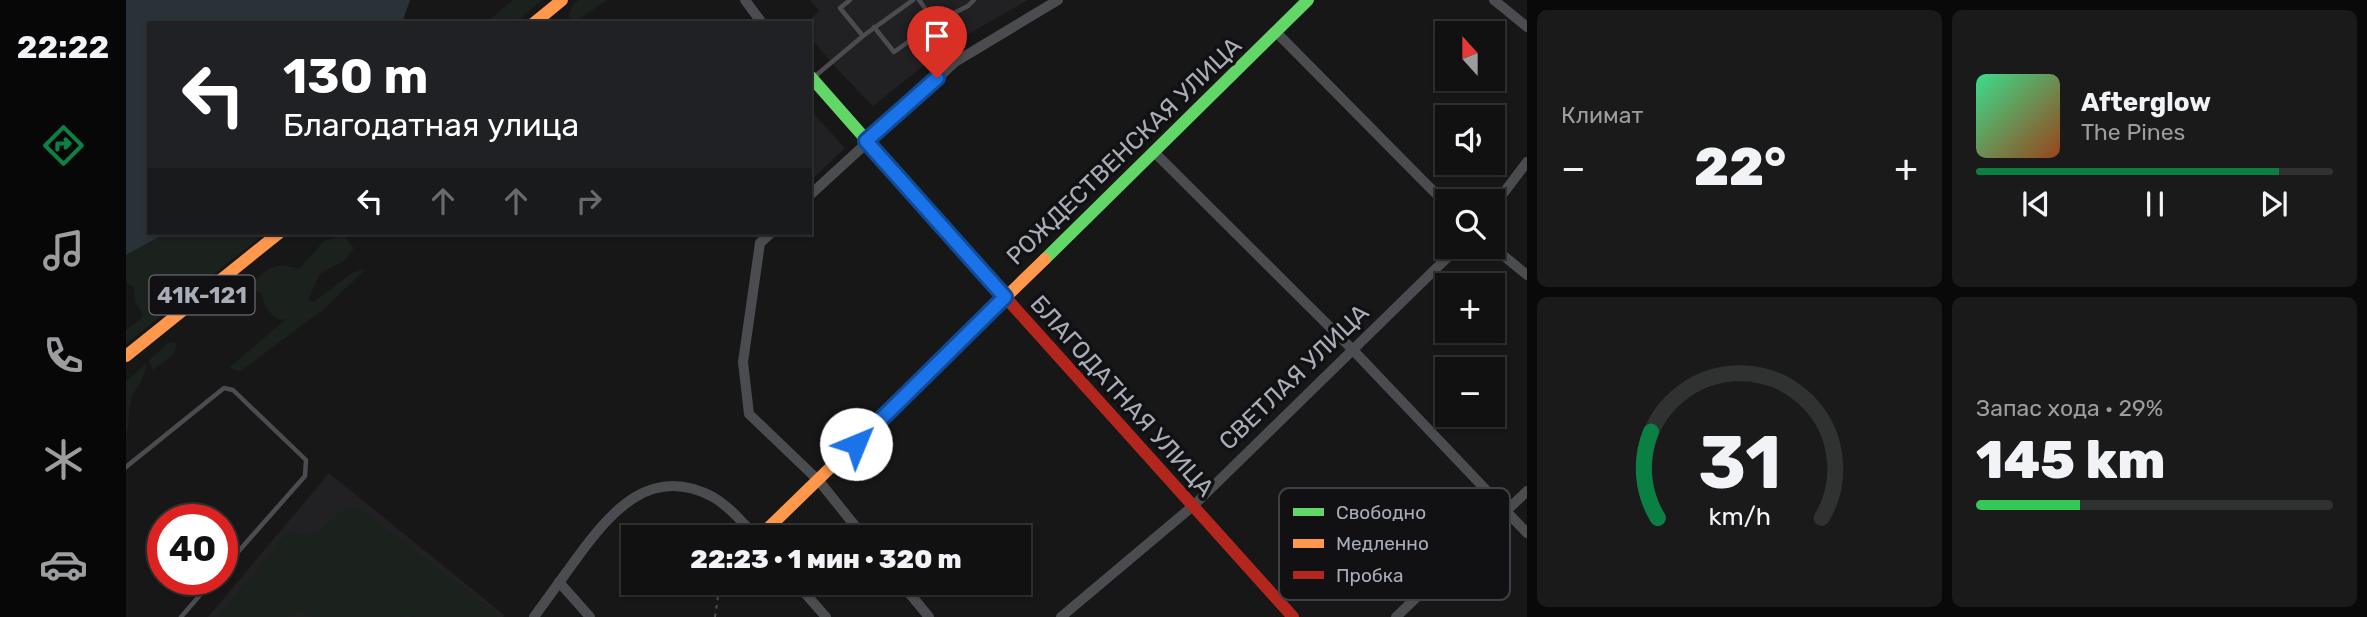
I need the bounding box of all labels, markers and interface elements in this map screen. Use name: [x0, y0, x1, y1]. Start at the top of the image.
pin: [907, 6, 967, 78]
icon: arrive: [918, 17, 956, 55]
north arrow: [1435, 21, 1505, 91]
map controls: [1435, 21, 1505, 427]
text: 22:22: [17, 28, 109, 66]
street label: РОЖДЕСТВЕНСКАЯ УЛИЦА: [1001, 31, 1247, 271]
text: 130 m: [283, 47, 428, 105]
icon: left: [168, 49, 259, 140]
text: Afterglow: [2081, 87, 2211, 118]
text: Климат: [1561, 101, 1643, 129]
button: sound: [1435, 105, 1505, 175]
text: Благодатная улица: [283, 106, 579, 144]
text: The Pines: [2081, 118, 2185, 146]
icon: directions: [39, 121, 88, 170]
text: 22°: [1694, 136, 1786, 198]
text: −: [1561, 145, 1586, 191]
text: +: [1894, 145, 1918, 191]
icon: left: [351, 182, 389, 220]
icon: ahead: [424, 182, 462, 220]
icon: ahead: [497, 182, 535, 220]
icon: right: [570, 182, 608, 220]
icon: previous: [2017, 185, 2055, 223]
icon: pause: [2136, 185, 2174, 223]
icon: next: [2255, 185, 2293, 223]
button: search: [1435, 189, 1505, 259]
icon: music: [39, 226, 88, 275]
button: +: [1435, 273, 1505, 343]
road number: 41К-121: [150, 276, 254, 314]
street label: БЛАГОДАТНАЯ УЛИЦА: [1024, 290, 1220, 502]
street label: СВЕТЛАЯ УЛИЦА: [1213, 299, 1375, 455]
icon: phone: [39, 331, 88, 380]
button: −: [1435, 357, 1505, 427]
text: Запас хода · 29%: [1976, 394, 2163, 422]
position arrow: [819, 407, 893, 481]
text: 31: [1698, 420, 1781, 506]
text: 145 km: [1976, 429, 2166, 491]
icon: climate: [39, 435, 88, 484]
legend: [1279, 488, 1510, 600]
text: Свободно: [1336, 501, 1426, 524]
text: km/h: [1708, 502, 1771, 531]
speed limit sign: 40: [147, 504, 238, 595]
text: Медленно: [1336, 532, 1429, 555]
icon: car: [39, 540, 88, 589]
text: 22:23 · 1 мин · 320 m: [690, 544, 962, 575]
text: Пробка: [1336, 564, 1404, 587]

